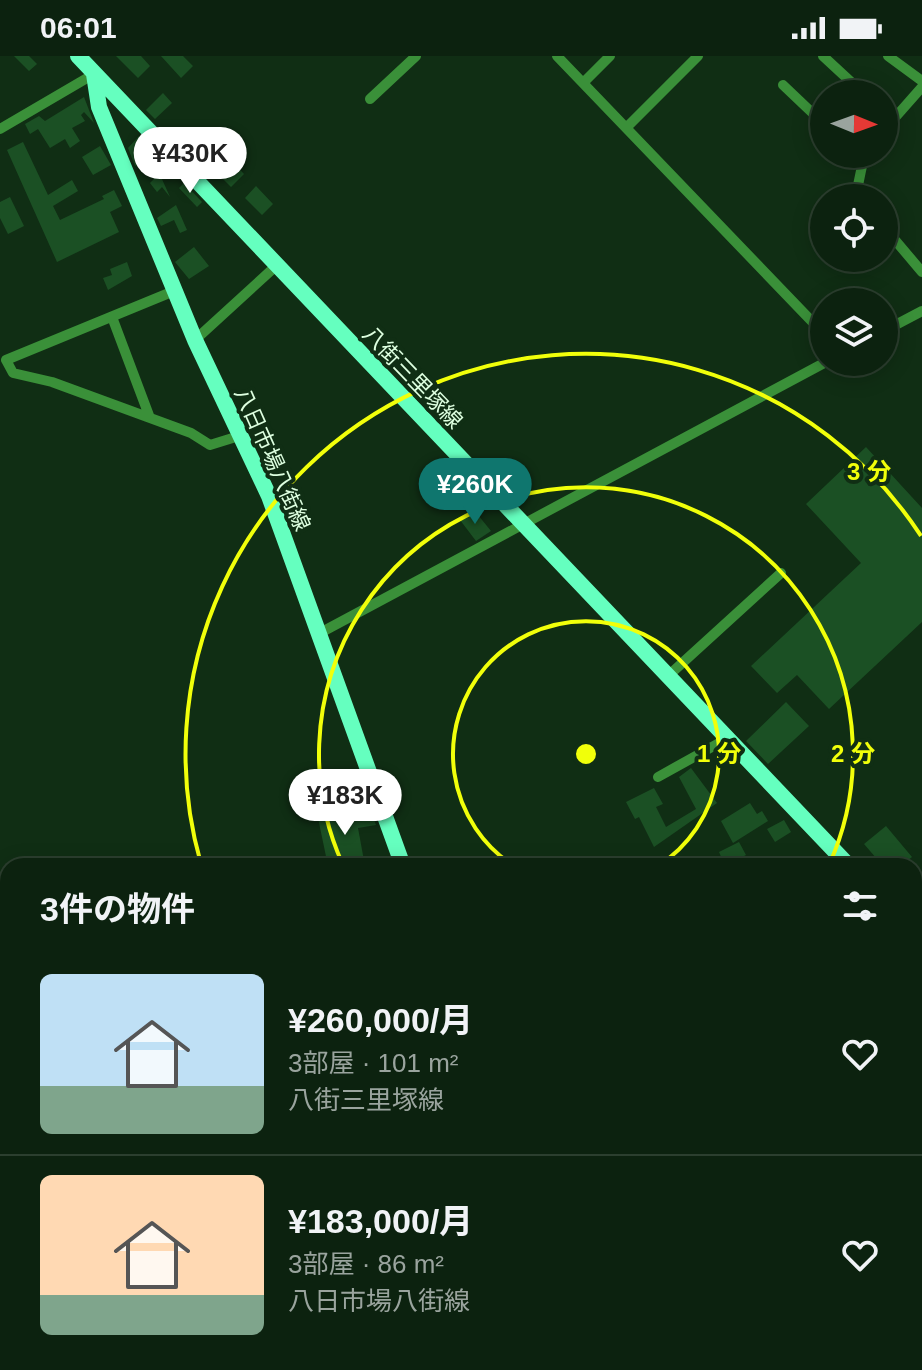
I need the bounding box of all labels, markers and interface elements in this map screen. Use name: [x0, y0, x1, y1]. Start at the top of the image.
text: 06:01: [40, 11, 117, 44]
north arrow: [810, 80, 898, 168]
map controls: [810, 80, 898, 376]
pin: ¥430K: [134, 127, 246, 195]
text: ¥430K: [152, 138, 228, 168]
button: locate: [810, 184, 898, 272]
button: layers: [810, 288, 898, 376]
street label: 八街三里塚線: [358, 321, 467, 434]
street label: 八日市場八街線: [230, 384, 315, 535]
pin: ¥260K: [419, 458, 531, 526]
text: 3 分: [847, 458, 891, 485]
text: ¥260K: [437, 469, 513, 499]
centre of rings: [572, 740, 600, 768]
text: 1 分: [697, 740, 741, 767]
text: 2 分: [831, 740, 875, 767]
pin: ¥183K: [289, 769, 401, 837]
text: ¥183K: [307, 780, 383, 810]
icon: filters: [838, 884, 882, 928]
text: 3件の物件: [40, 890, 195, 928]
text: ¥260,000/月: [288, 1001, 473, 1039]
icon: home: [104, 1006, 200, 1102]
icon: heart: [838, 1032, 882, 1076]
text: 3部屋 · 101 m²: [288, 1048, 459, 1078]
text: 八街三里塚線: [288, 1085, 444, 1115]
text: ¥183,000/月: [288, 1202, 473, 1240]
icon: home: [104, 1207, 200, 1303]
icon: heart: [838, 1233, 882, 1277]
text: 3部屋 · 86 m²: [288, 1249, 444, 1279]
text: 八日市場八街線: [288, 1286, 470, 1316]

